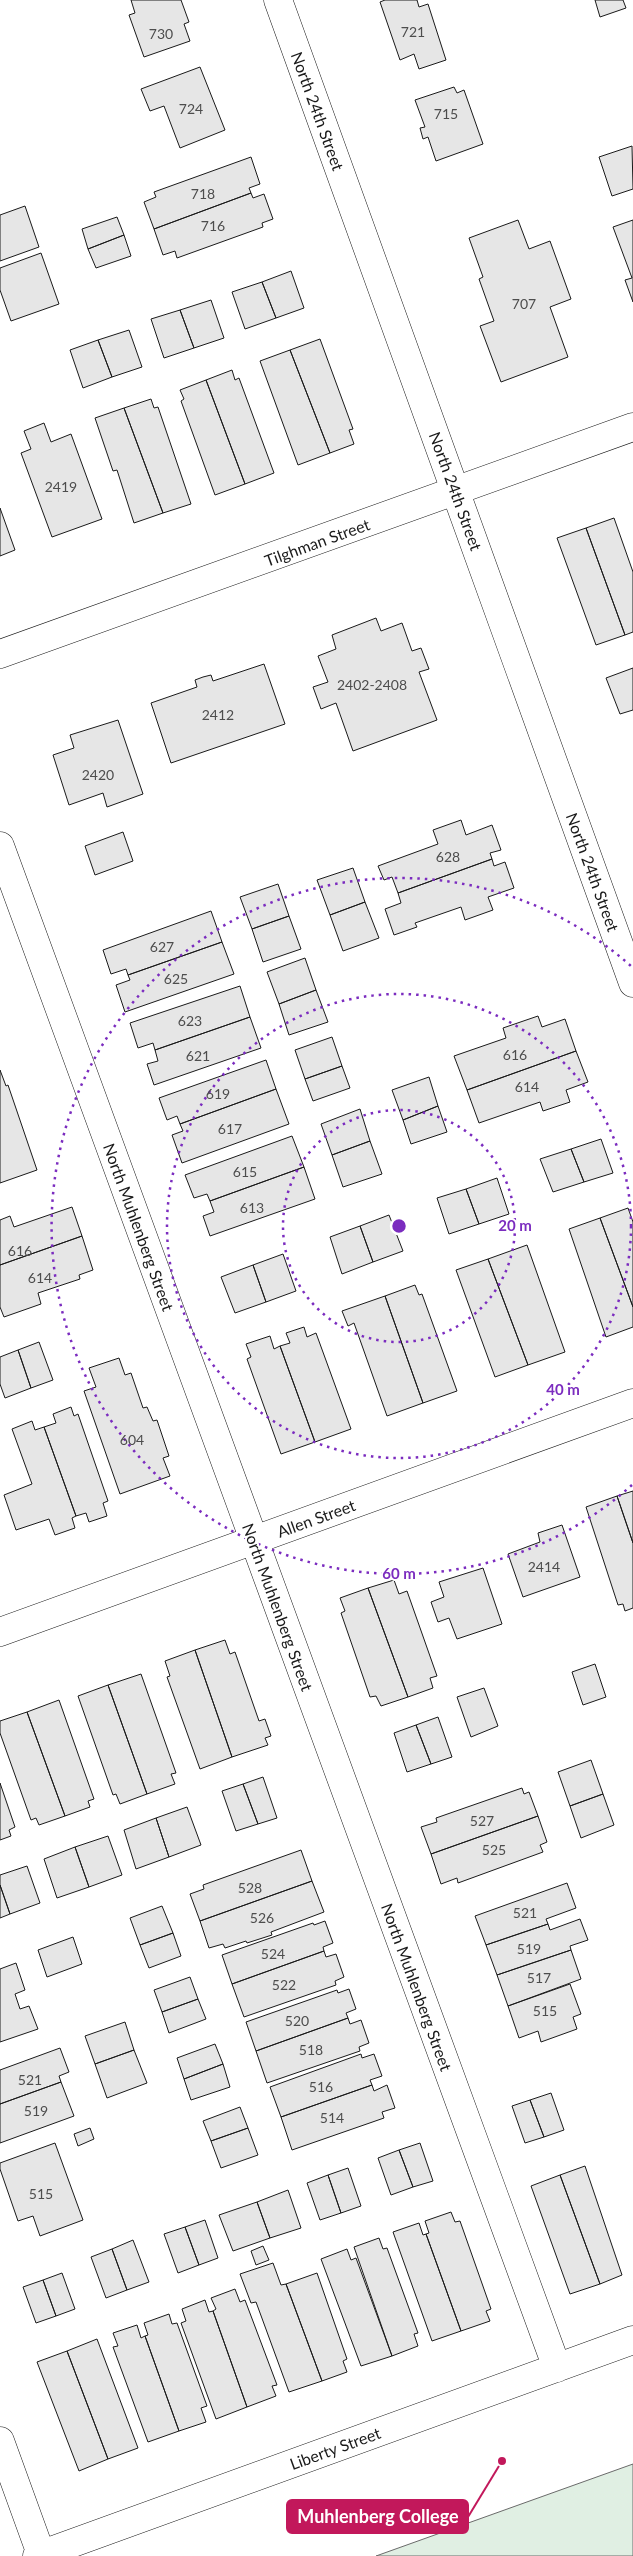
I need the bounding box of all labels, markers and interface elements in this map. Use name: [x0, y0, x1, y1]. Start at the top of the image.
house number: 721: [401, 23, 425, 40]
house number: 730: [149, 25, 173, 42]
street label: North 24th Street: [288, 49, 348, 173]
house number: 724: [179, 100, 203, 117]
house number: 715: [434, 105, 458, 122]
house number: 718: [191, 185, 215, 202]
house number: 716: [201, 217, 225, 234]
house number: 707: [512, 295, 536, 312]
street label: North 24th Street: [426, 429, 486, 553]
house number: 2419: [45, 478, 77, 495]
street label: Tilghman Street: [262, 514, 372, 570]
house number: 2402-2408: [337, 676, 407, 693]
house number: 2412: [202, 706, 234, 723]
house number: 2420: [82, 766, 114, 783]
street label: North 24th Street: [563, 810, 623, 934]
house number: 628: [436, 848, 460, 865]
house number: 627: [150, 938, 174, 955]
house number: 625: [164, 970, 188, 987]
house number: 623: [178, 1012, 202, 1029]
house number: 616: [503, 1046, 527, 1063]
house number: 621: [186, 1047, 210, 1064]
house number: 614: [515, 1078, 539, 1095]
house number: 619: [206, 1085, 230, 1102]
house number: 617: [218, 1120, 242, 1137]
street label: North Muhlenberg Street: [100, 1141, 178, 1314]
house number: 615: [233, 1163, 257, 1180]
house number: 613: [240, 1199, 264, 1216]
text: 20 m: [498, 1216, 532, 1234]
centre of rings: [390, 1217, 408, 1235]
house number: 616: [8, 1242, 32, 1259]
house number: 614: [28, 1269, 52, 1286]
text: 40 m: [546, 1380, 580, 1398]
house number: 604: [120, 1431, 144, 1448]
street label: Allen Street: [274, 1495, 358, 1541]
street label: North Muhlenberg Street: [239, 1521, 317, 1694]
house number: 2414: [528, 1558, 560, 1575]
text: 60 m: [382, 1564, 416, 1582]
house number: 527: [470, 1812, 494, 1829]
house number: 525: [482, 1841, 506, 1858]
house number: 528: [238, 1879, 262, 1896]
street label: North Muhlenberg Street: [378, 1901, 456, 2074]
house number: 521: [513, 1904, 537, 1921]
house number: 526: [250, 1909, 274, 1926]
house number: 519: [517, 1940, 541, 1957]
house number: 524: [261, 1945, 285, 1962]
house number: 517: [527, 1969, 551, 1986]
house number: 522: [272, 1976, 296, 1993]
house number: 515: [533, 2002, 557, 2019]
house number: 520: [285, 2012, 309, 2029]
house number: 518: [299, 2041, 323, 2058]
house number: 521: [18, 2071, 42, 2088]
house number: 516: [309, 2078, 333, 2095]
house number: 519: [24, 2102, 48, 2119]
house number: 514: [320, 2109, 344, 2126]
house number: 515: [29, 2185, 53, 2202]
street label: Liberty Street: [287, 2423, 383, 2473]
callout: Muhlenberg College: [287, 2500, 468, 2533]
text: Muhlenberg College: [297, 2505, 459, 2527]

